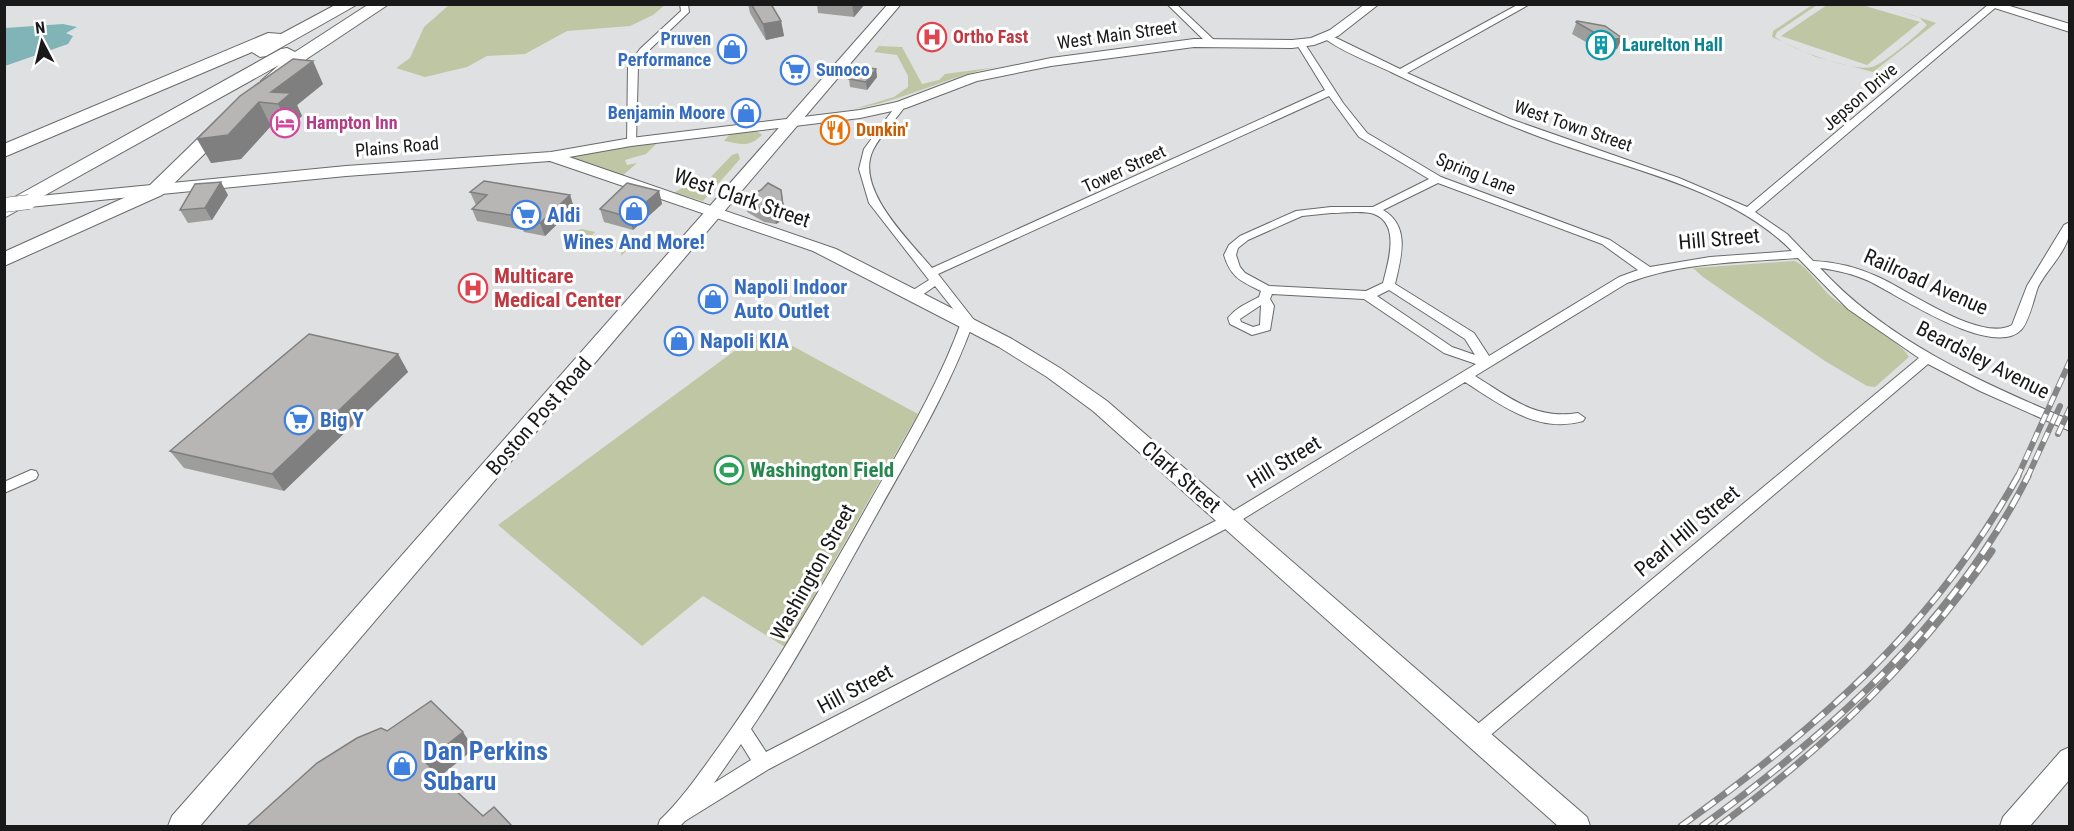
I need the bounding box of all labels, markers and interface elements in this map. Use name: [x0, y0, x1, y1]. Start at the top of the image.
north arrow: [12, 12, 72, 72]
street label: West Main Street: [1056, 16, 1178, 53]
text: N: [34, 18, 46, 38]
hospital icon: Ortho Fast: [916, 21, 948, 53]
place label: Ortho Fast: [953, 26, 1029, 47]
place label: Pruven Performance: [618, 28, 711, 70]
building icon: Laurelton Hall: [1585, 29, 1617, 61]
shop icon: Pruven Performance: [716, 33, 748, 65]
place label: Laurelton Hall: [1622, 34, 1723, 55]
supermarket icon: Sunoco: [779, 54, 811, 86]
place label: Sunoco: [816, 59, 870, 80]
street label: Jepson Drive: [1818, 59, 1901, 135]
street label: West Town Street: [1511, 96, 1635, 156]
shop icon: Benjamin Moore: [730, 97, 762, 129]
place label: Benjamin Moore: [608, 102, 725, 123]
hotel icon: Hampton Inn: [269, 107, 301, 139]
place label: Hampton Inn: [306, 112, 398, 133]
restaurant icon: Dunkin': [819, 114, 851, 146]
place label: Dunkin': [856, 119, 908, 140]
street label: Plains Road: [354, 132, 440, 161]
street label: Tower Street: [1079, 140, 1169, 197]
street label: Spring Lane: [1433, 148, 1519, 199]
street label: West Clark Street: [671, 163, 813, 233]
shop icon: Wines And More!: [618, 195, 650, 227]
supermarket icon: Aldi: [510, 199, 542, 231]
place label: Aldi: [547, 203, 581, 227]
street label: Hill Street: [1677, 223, 1761, 255]
place label: Wines And More!: [563, 230, 705, 254]
street label: Railroad Avenue: [1860, 244, 1992, 320]
place label: Multicare Medical Center: [494, 264, 621, 312]
hospital icon: Multicare Medical Center: [457, 272, 489, 304]
place label: Napoli Indoor Auto Outlet: [734, 275, 847, 323]
shop icon: Napoli Indoor Auto Outlet: [697, 283, 729, 315]
street label: Beardsley Avenue: [1912, 316, 2054, 404]
shop icon: Napoli KIA: [663, 325, 695, 357]
place label: Napoli KIA: [700, 329, 789, 353]
street label: Boston Post Road: [481, 352, 597, 480]
supermarket icon: Big Y: [283, 404, 315, 436]
place label: Big Y: [320, 408, 364, 432]
street label: Hill Street: [1243, 431, 1325, 493]
street label: Clark Street: [1137, 436, 1225, 518]
sports icon: Washington Field: [713, 454, 745, 486]
place label: Washington Field: [750, 458, 894, 482]
street label: Pearl Hill Street: [1630, 480, 1744, 582]
street label: Washington Street: [766, 500, 860, 644]
street label: Hill Street: [813, 659, 897, 719]
place label: Dan Perkins Subaru: [423, 736, 548, 796]
shop icon: Dan Perkins Subaru: [386, 750, 418, 782]

